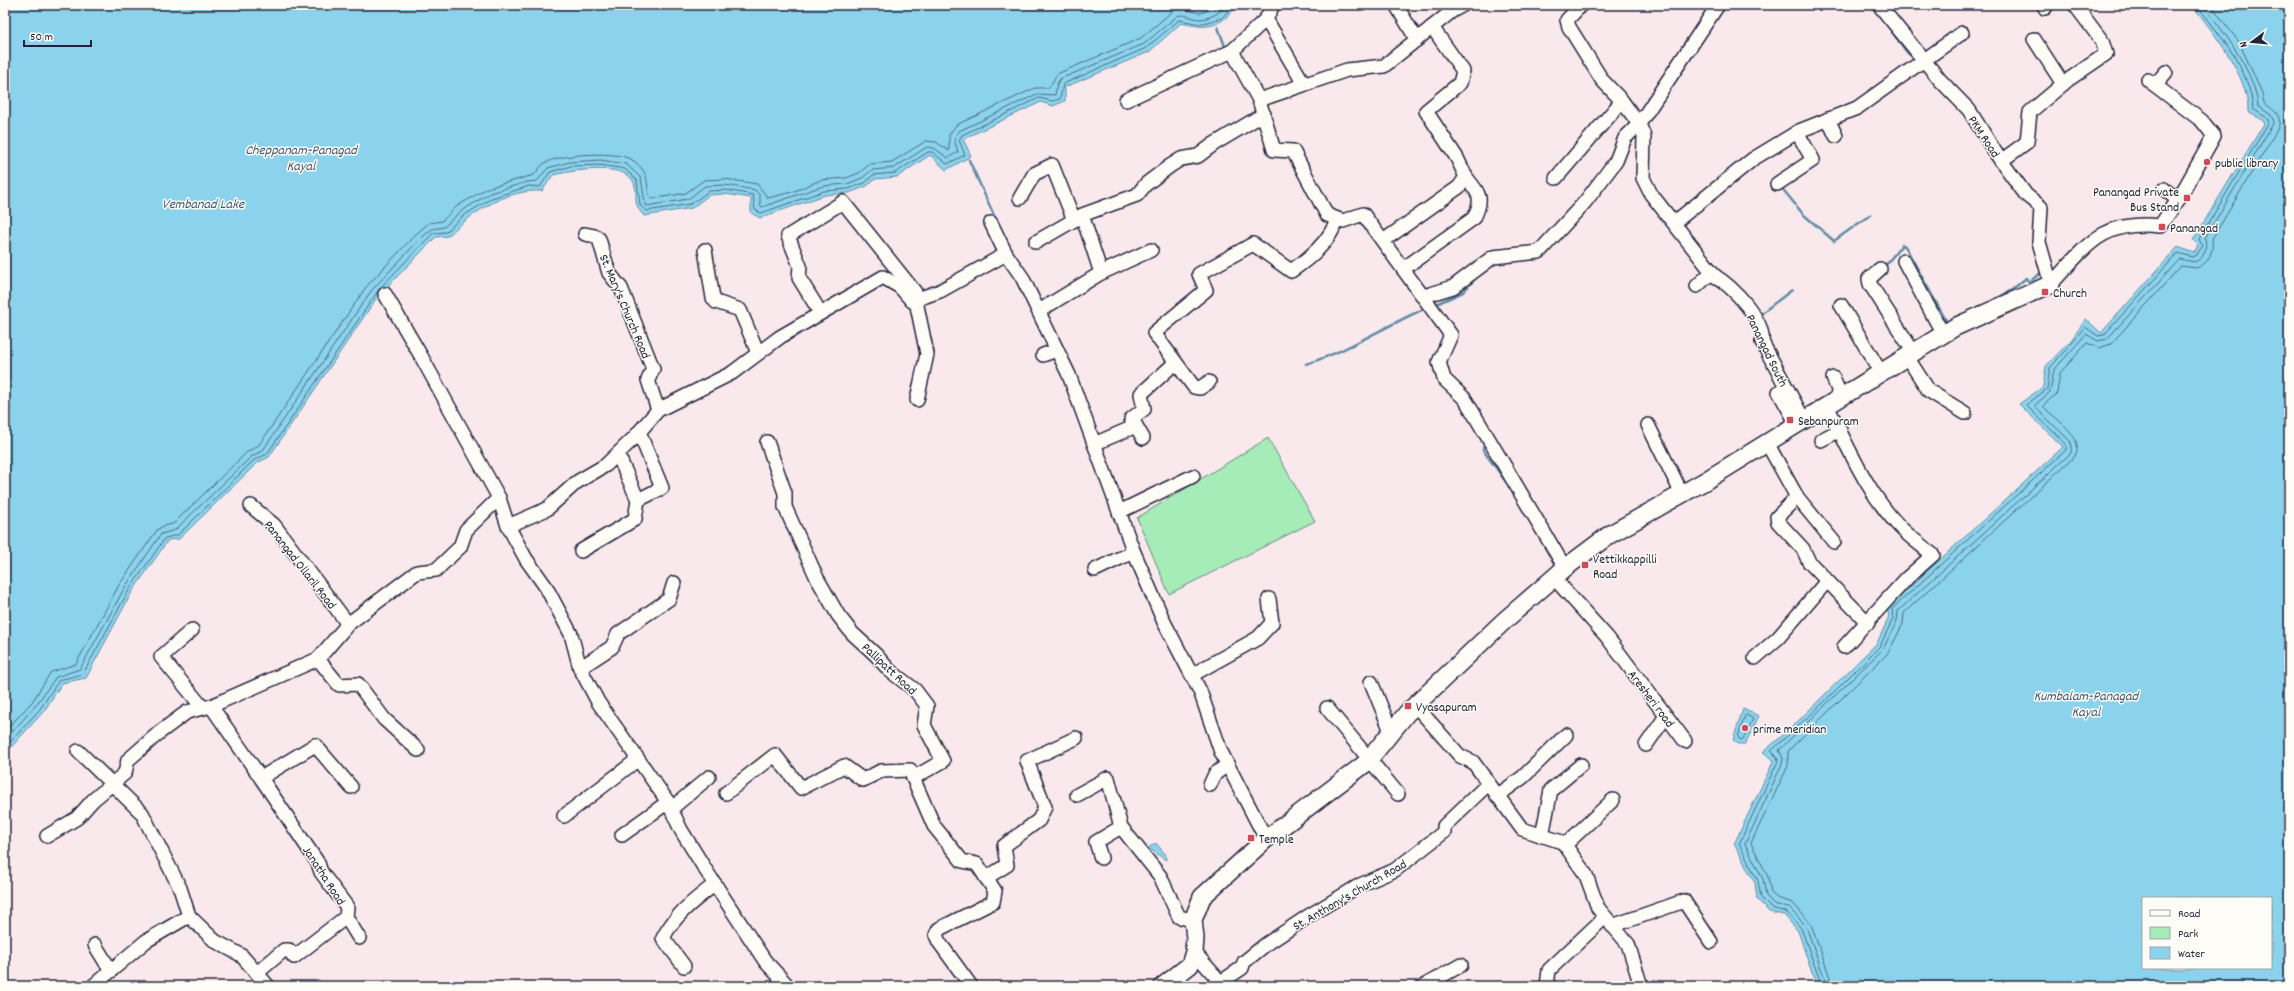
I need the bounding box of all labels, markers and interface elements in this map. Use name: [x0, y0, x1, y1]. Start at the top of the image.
scale bar: [24, 22, 91, 48]
north arrow: [2232, 22, 2272, 62]
text: 50 m: [30, 29, 53, 46]
text: N: [2236, 39, 2253, 49]
street label: PKM Road: [1962, 113, 2004, 162]
water label: Cheppanam-Panagad Kayal: [245, 141, 359, 177]
place label: public library: [2215, 155, 2279, 174]
marker: public library: [2202, 157, 2212, 167]
place label: Panangad Private Bus Stand: [2093, 184, 2179, 218]
marker: Panangad Private Bus Stand: [2182, 193, 2192, 203]
water label: Vembanad Lake: [162, 195, 245, 215]
place label: Panangad: [2170, 220, 2218, 239]
marker: Panangad: [2157, 222, 2167, 232]
street label: St. Mary's Church Road: [593, 252, 654, 362]
place label: Church: [2053, 285, 2087, 304]
marker: Church: [2040, 287, 2050, 297]
street label: Panangad South: [1740, 311, 1792, 391]
place label: Sebanpuram: [1798, 413, 1859, 432]
marker: Sebanpuram: [1785, 415, 1795, 425]
street label: Panangad Ollaril Road: [258, 517, 340, 614]
place label: Vettikkappilli Road: [1593, 551, 1657, 585]
marker: Vettikkappilli Road: [1580, 560, 1590, 570]
street label: Pallipatt Road: [856, 639, 920, 700]
street label: Aresheri road: [1622, 667, 1678, 732]
water label: Kumbalam-Panagad Kayal: [2034, 687, 2141, 723]
place label: Vyasapuram: [1416, 699, 1477, 718]
marker: Vyasapuram: [1403, 701, 1413, 711]
place label: prime meridian: [1753, 721, 1826, 740]
marker: prime meridian: [1740, 723, 1750, 733]
place label: Temple: [1259, 831, 1294, 850]
marker: Temple: [1246, 833, 1256, 843]
street label: Janatha Road: [297, 843, 349, 910]
street label: St. Anthony's Church Road: [1290, 856, 1411, 937]
legend: [2142, 897, 2272, 969]
text: Road: [2178, 906, 2200, 923]
text: Park: [2178, 926, 2199, 943]
text: Water: [2178, 946, 2205, 963]

